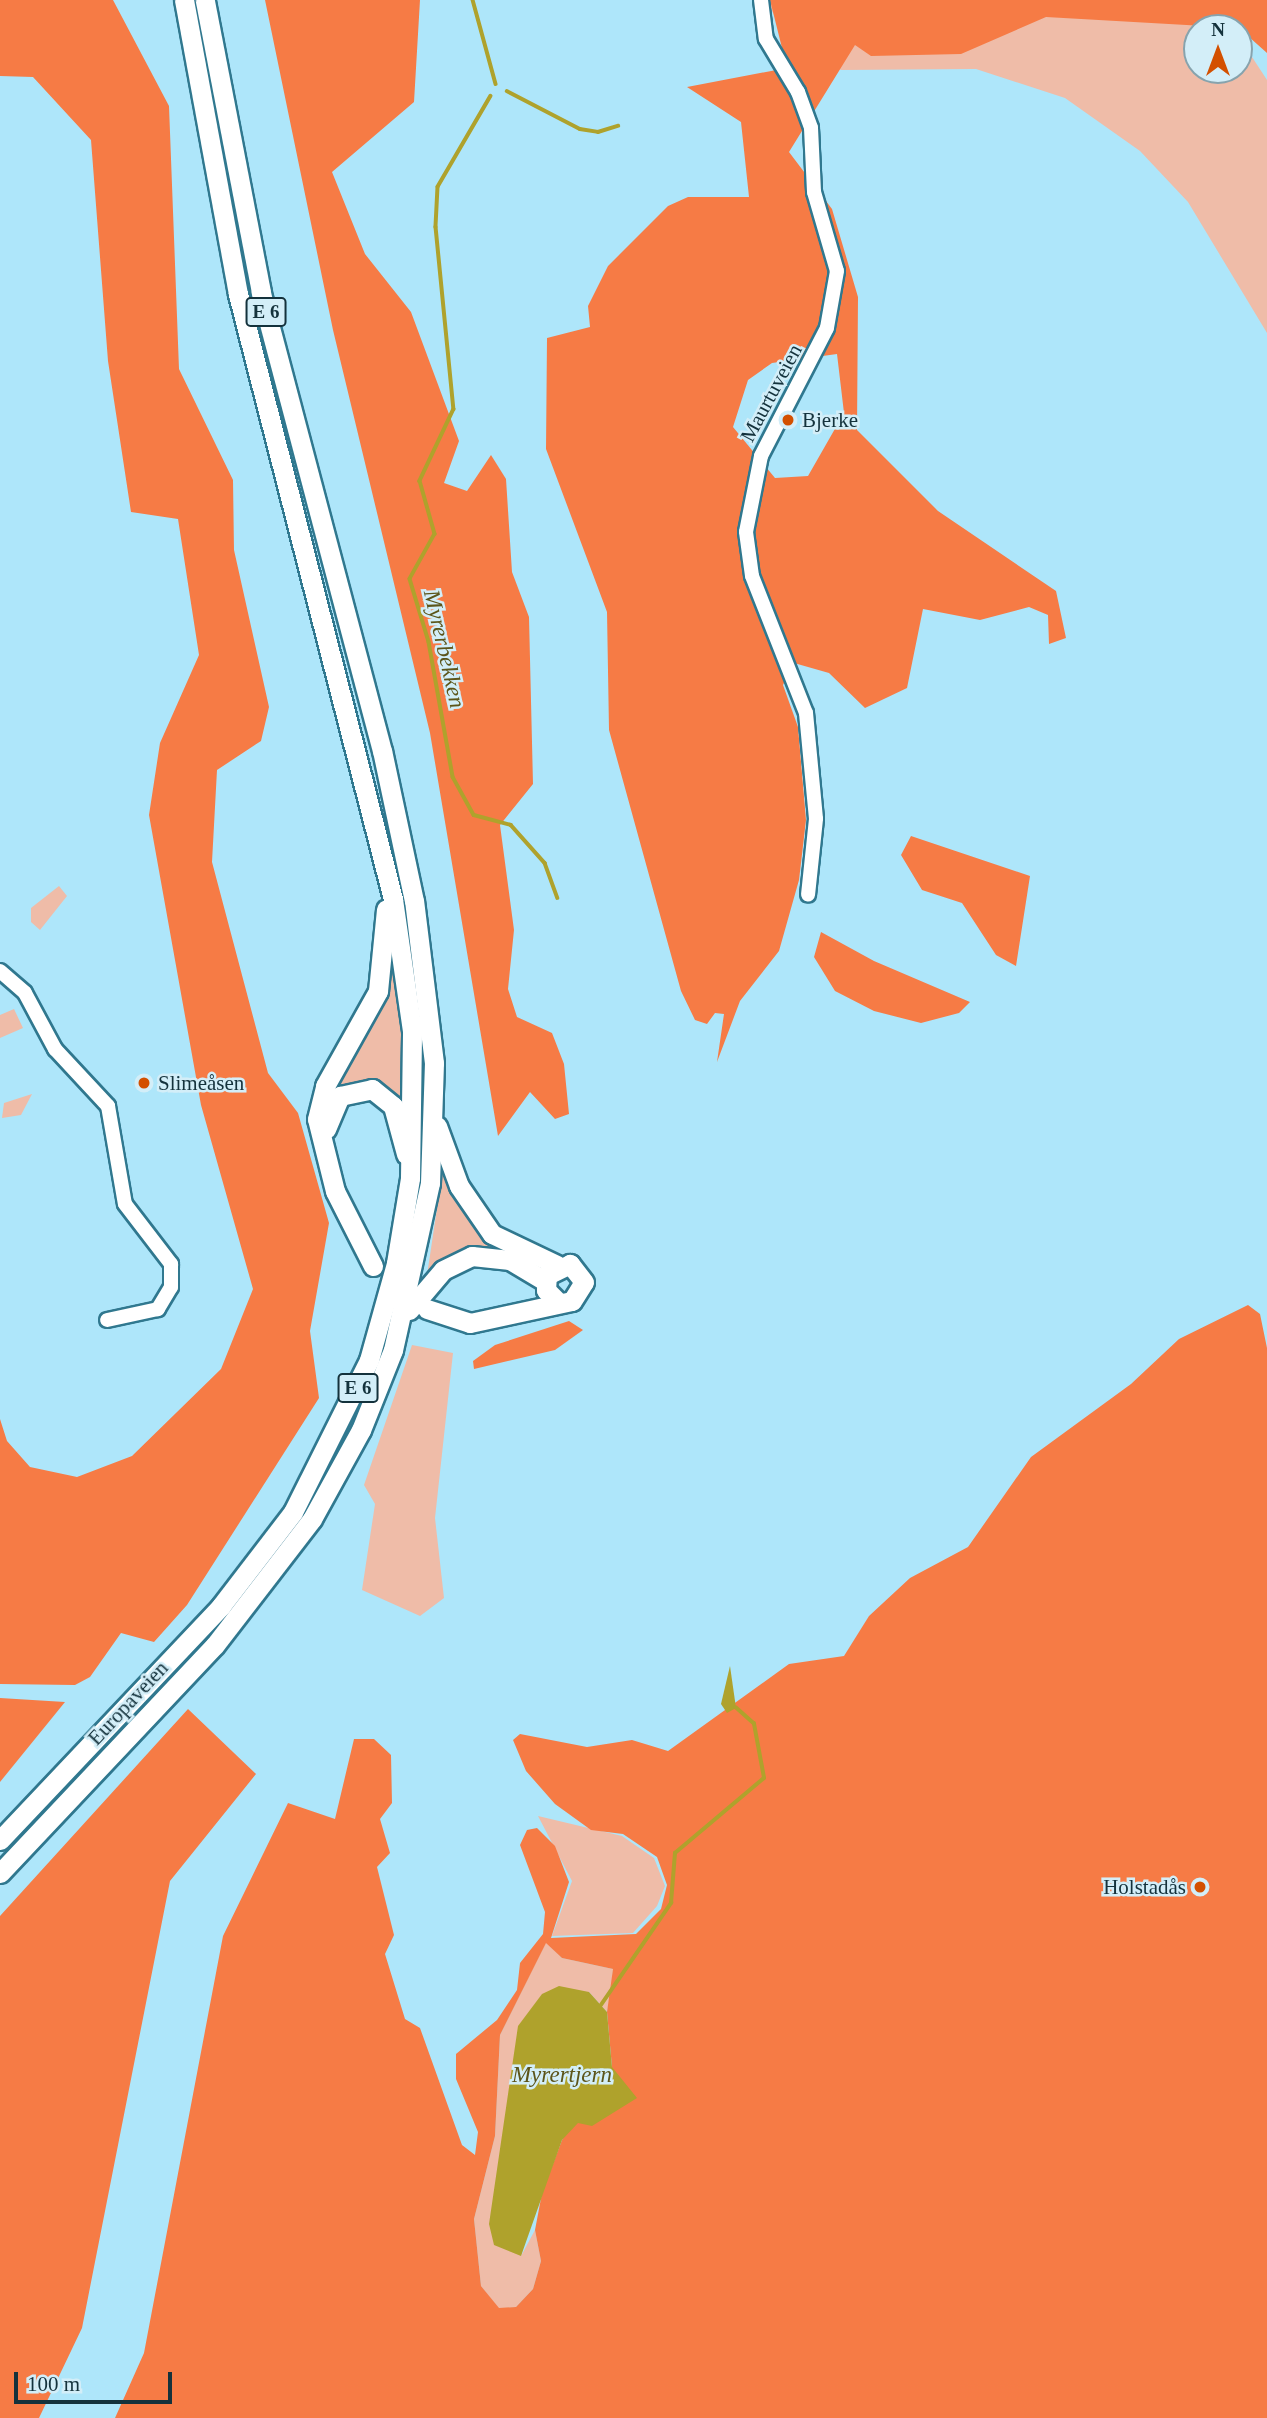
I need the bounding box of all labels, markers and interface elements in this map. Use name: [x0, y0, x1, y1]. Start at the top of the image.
north arrow: [1183, 14, 1253, 84]
text: N: [1211, 19, 1225, 40]
road number: E 6: [245, 296, 287, 328]
street label: Maurtuveien: [735, 340, 807, 446]
place label: Bjerke: [802, 407, 858, 433]
marker: Bjerke: [780, 412, 796, 428]
water label: Myrerbekken: [417, 587, 471, 711]
place label: Slimeåsen: [158, 1070, 244, 1096]
marker: Slimeåsen: [136, 1075, 152, 1091]
road number: E 6: [337, 1372, 379, 1404]
street label: Europaveien: [83, 1656, 173, 1750]
place label: Holstadås: [1103, 1874, 1186, 1900]
marker: Holstadås: [1192, 1879, 1208, 1895]
water label: Myrertjern: [512, 2061, 612, 2089]
scale bar: [18, 2358, 175, 2402]
text: 100 m: [27, 2372, 80, 2396]

